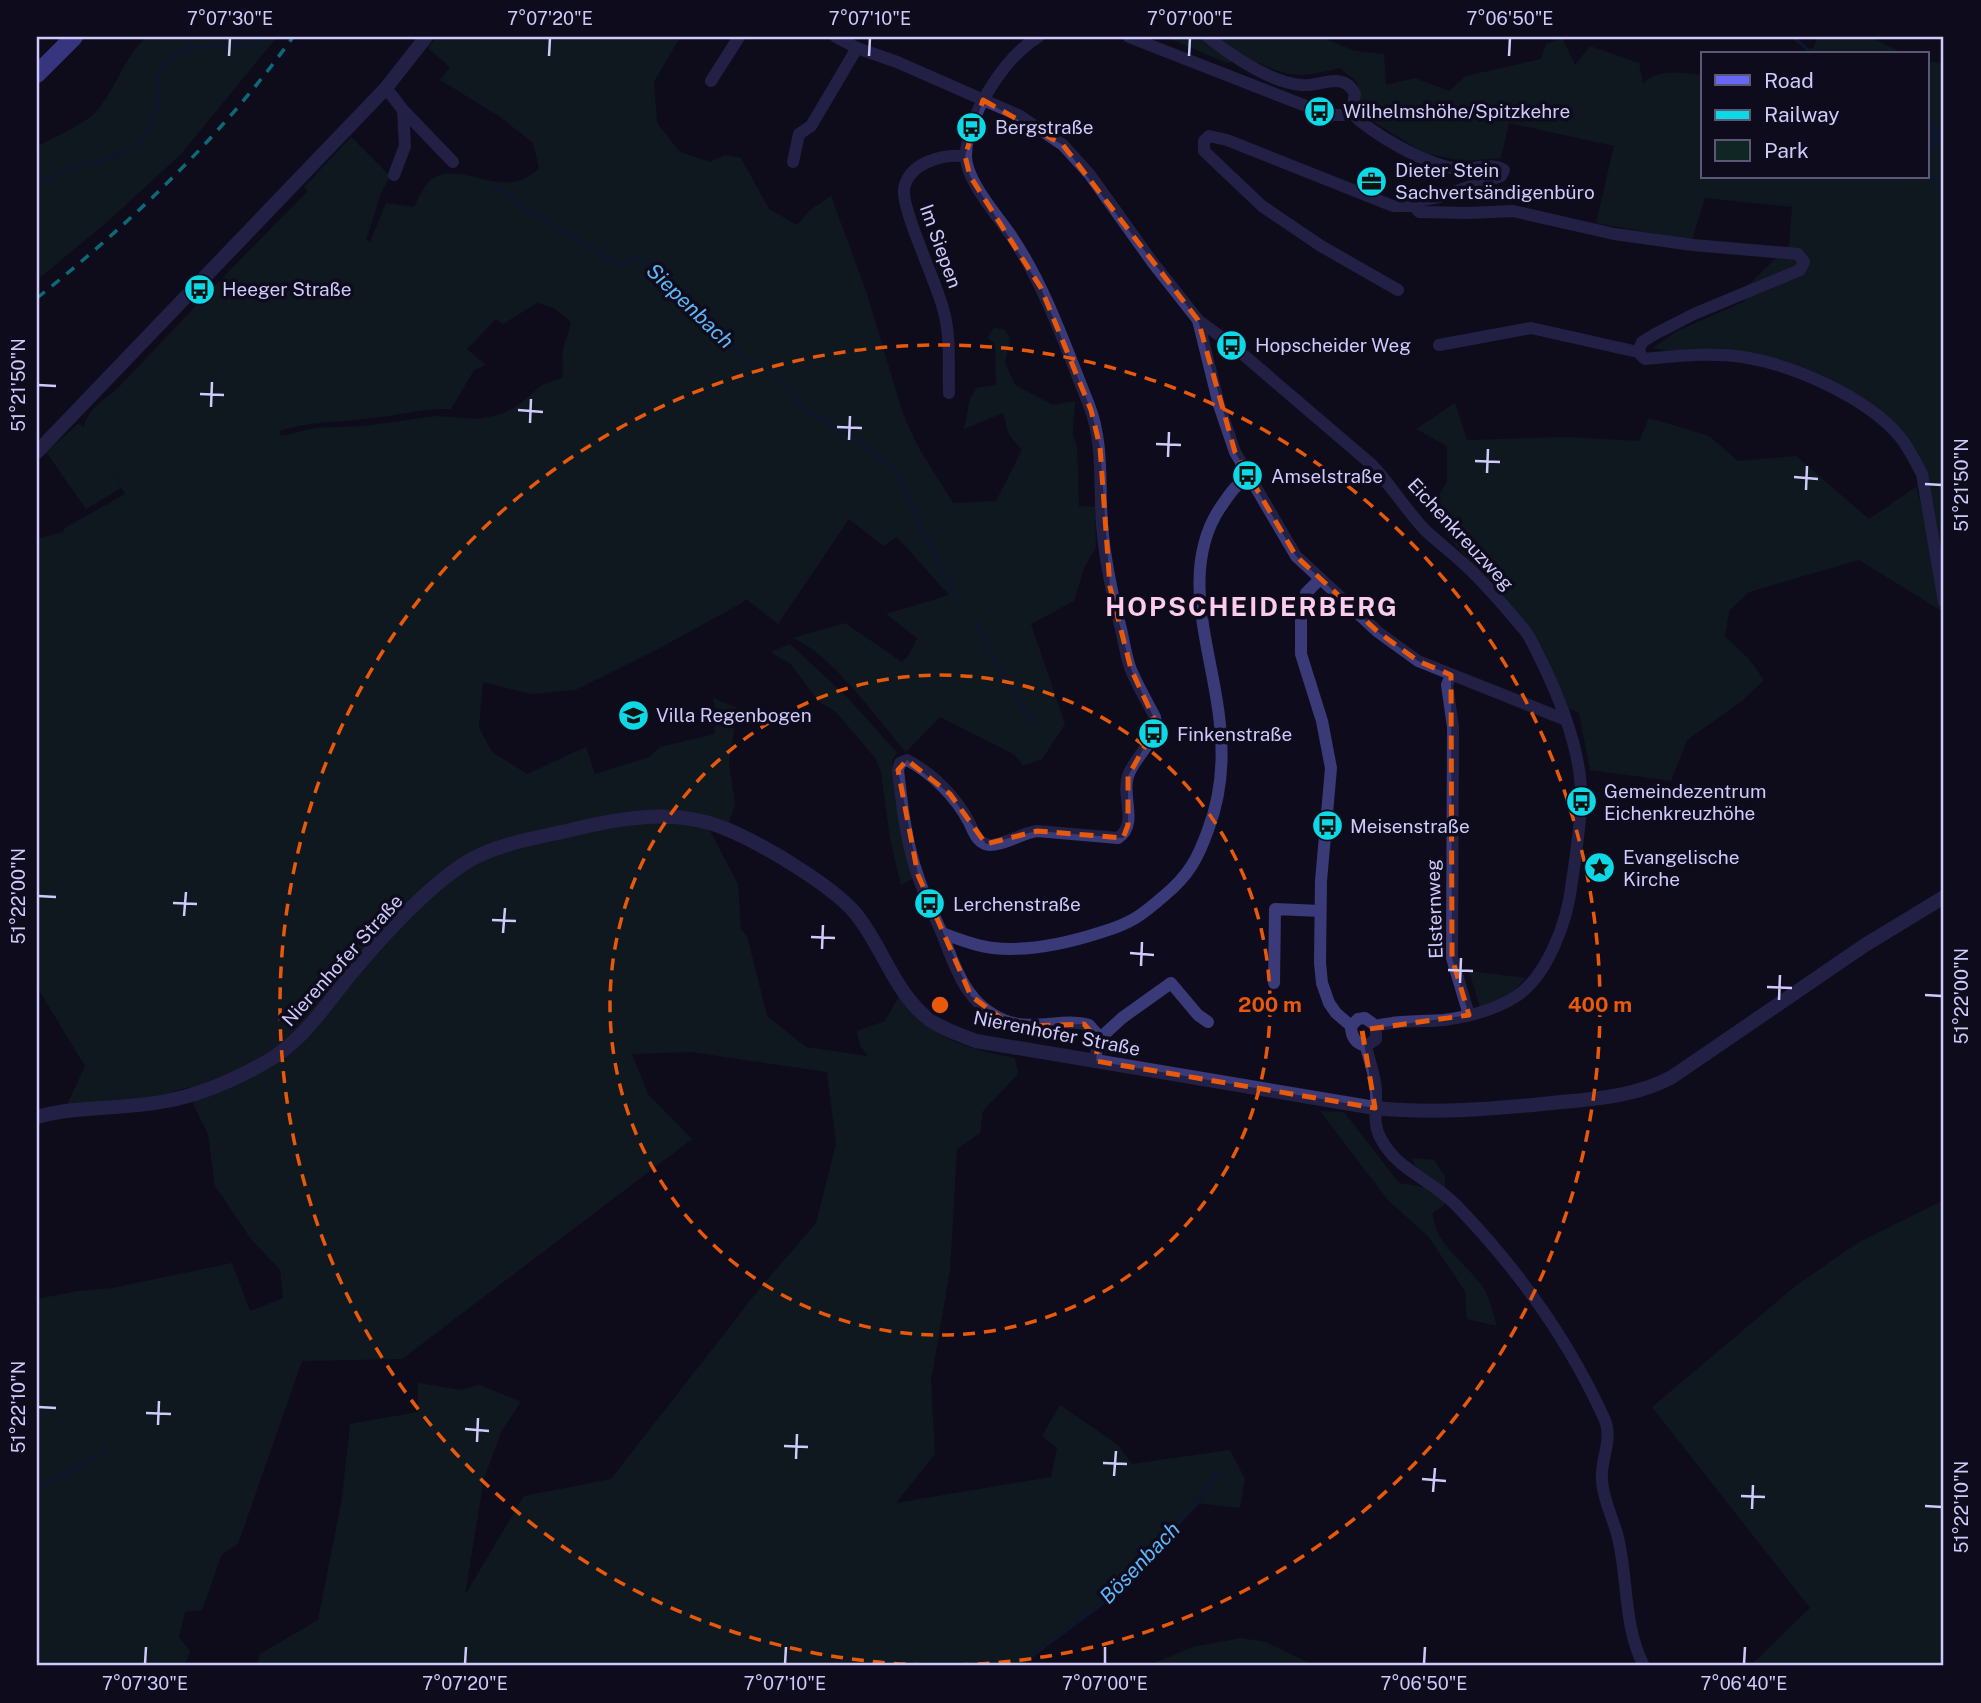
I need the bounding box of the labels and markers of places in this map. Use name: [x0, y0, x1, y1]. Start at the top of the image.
bus stop icon: Wilhelmshöhe/Spitzkehre: [1303, 94, 1337, 128]
place label: Wilhelmshöhe/Spitzkehre: [1343, 100, 1570, 122]
bus stop icon: Bergstraße: [955, 110, 989, 144]
place label: Bergstraße: [995, 116, 1094, 138]
place label: Dieter Stein Sachvertsändigenbüro: [1395, 159, 1595, 203]
office icon: Dieter Stein Sachvertsändigenbüro: [1355, 164, 1389, 198]
bus stop icon: Heeger Straße: [182, 272, 216, 306]
place label: Heeger Straße: [222, 278, 352, 300]
bus stop icon: Hopscheider Weg: [1215, 328, 1249, 362]
place label: Hopscheider Weg: [1255, 334, 1411, 356]
bus stop icon: Amselstraße: [1231, 459, 1265, 493]
place label: Amselstraße: [1271, 465, 1383, 487]
school or university icon: Villa Regenbogen: [616, 698, 650, 732]
place label: Villa Regenbogen: [656, 704, 812, 726]
bus stop icon: Finkenstraße: [1137, 717, 1171, 751]
place label: Finkenstraße: [1177, 723, 1292, 745]
place label: Gemeindezentrum Eichenkreuzhöhe: [1604, 780, 1766, 824]
bus stop icon: Gemeindezentrum Eichenkreuzhöhe: [1564, 785, 1598, 819]
bus stop icon: Meisenstraße: [1310, 809, 1344, 843]
place label: Meisenstraße: [1350, 815, 1470, 837]
place label: Evangelische Kirche: [1623, 846, 1740, 890]
place icon: Evangelische Kirche: [1583, 851, 1617, 885]
bus stop icon: Lerchenstraße: [913, 887, 947, 921]
place label: Lerchenstraße: [953, 893, 1081, 915]
centre of rings: [928, 993, 952, 1017]

